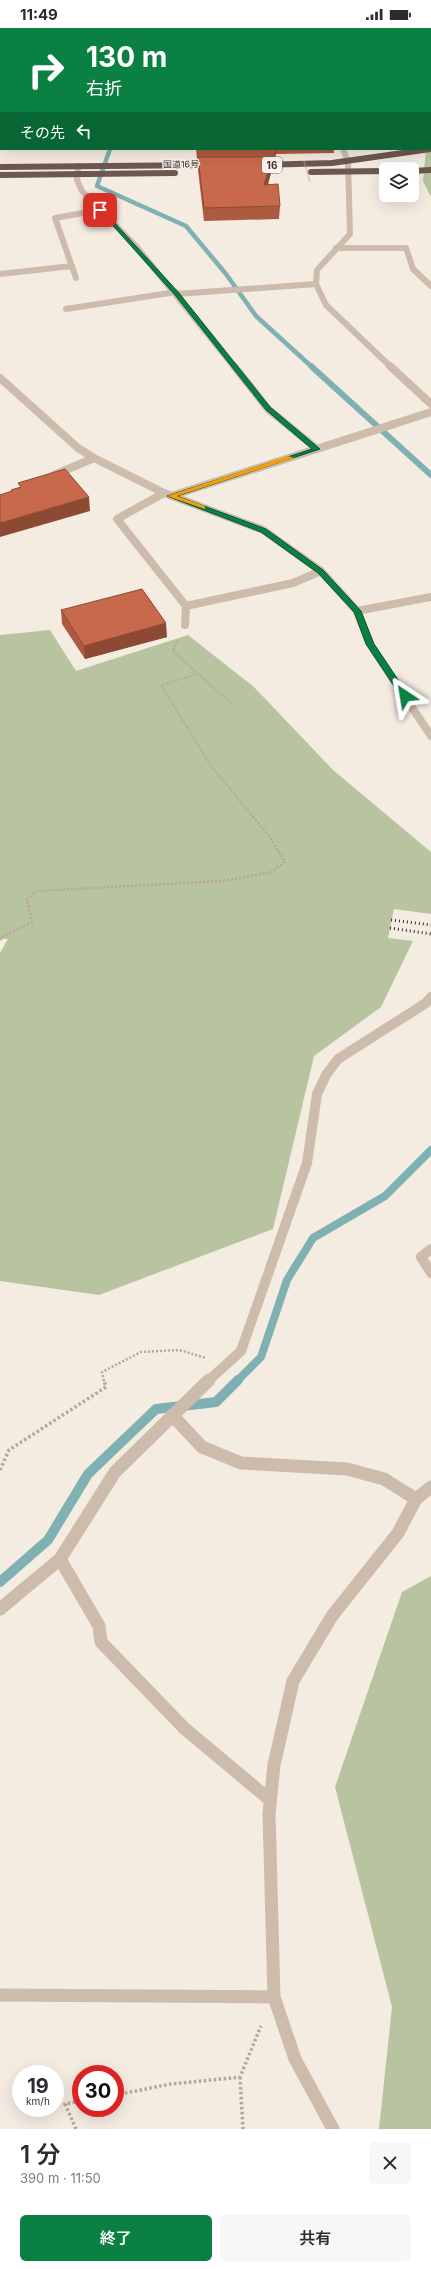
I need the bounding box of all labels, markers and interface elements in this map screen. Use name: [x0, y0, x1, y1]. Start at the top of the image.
text: 11:49: [20, 5, 58, 24]
text: 130 m: [86, 40, 167, 74]
icon: right: [20, 44, 72, 96]
text: 右折: [86, 78, 122, 99]
icon: left: [73, 120, 95, 142]
text: その先: [20, 123, 65, 142]
road number: 16: [262, 157, 282, 173]
street label: 国道16号: [163, 158, 199, 170]
map controls: [379, 162, 419, 202]
button: layers: [379, 162, 419, 202]
pin: [83, 193, 117, 227]
icon: arrive: [89, 199, 111, 221]
position arrow: [384, 675, 426, 717]
speed limit sign: 30: [72, 2065, 124, 2117]
text: 19: [27, 2074, 49, 2098]
text: km/h: [26, 2095, 50, 2107]
text: 1 分: [20, 2140, 60, 2169]
button: close: [369, 2142, 411, 2184]
text: 390 m · 11:50: [20, 2170, 101, 2186]
button: 終了: [20, 2215, 212, 2261]
button: 共有: [220, 2215, 411, 2261]

